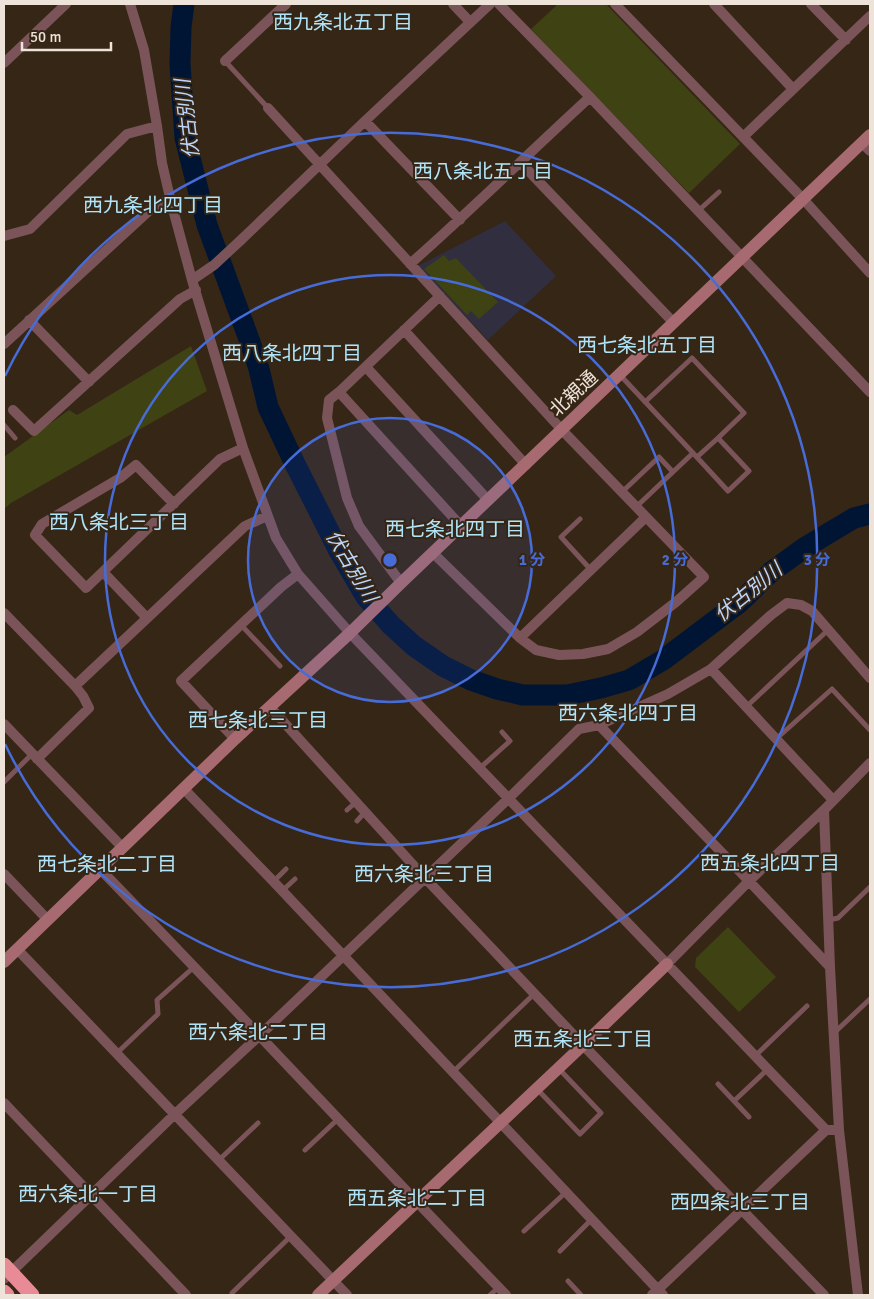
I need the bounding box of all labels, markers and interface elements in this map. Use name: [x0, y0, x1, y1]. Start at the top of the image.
district label: 西九条北五丁目: [273, 10, 413, 35]
scale bar: [22, 20, 111, 52]
text: 50 m: [30, 28, 61, 46]
water label: 伏古別川: [170, 76, 205, 160]
district label: 西八条北五丁目: [413, 159, 553, 184]
district label: 西九条北四丁目: [83, 193, 223, 218]
district label: 西七条北五丁目: [577, 333, 717, 358]
district label: 西八条北四丁目: [222, 341, 362, 366]
street label: 北親通: [545, 366, 603, 422]
district label: 西八条北三丁目: [49, 510, 189, 535]
district label: 西七条北四丁目: [385, 517, 525, 542]
water label: 伏古別川: [320, 526, 384, 609]
centre of rings: [381, 551, 399, 569]
text: 1 分: [519, 551, 545, 569]
text: 2 分: [662, 551, 688, 569]
text: 3 分: [804, 551, 830, 569]
water label: 伏古別川: [709, 556, 789, 627]
district label: 西六条北四丁目: [558, 701, 698, 726]
district label: 西七条北三丁目: [188, 708, 328, 733]
district label: 西五条北四丁目: [700, 851, 840, 876]
district label: 西七条北二丁目: [37, 852, 177, 877]
district label: 西六条北三丁目: [354, 862, 494, 887]
district label: 西六条北二丁目: [188, 1020, 328, 1045]
district label: 西五条北三丁目: [513, 1027, 653, 1052]
district label: 西六条北一丁目: [18, 1182, 158, 1207]
district label: 西五条北二丁目: [347, 1186, 487, 1211]
district label: 西四条北三丁目: [670, 1190, 810, 1215]

